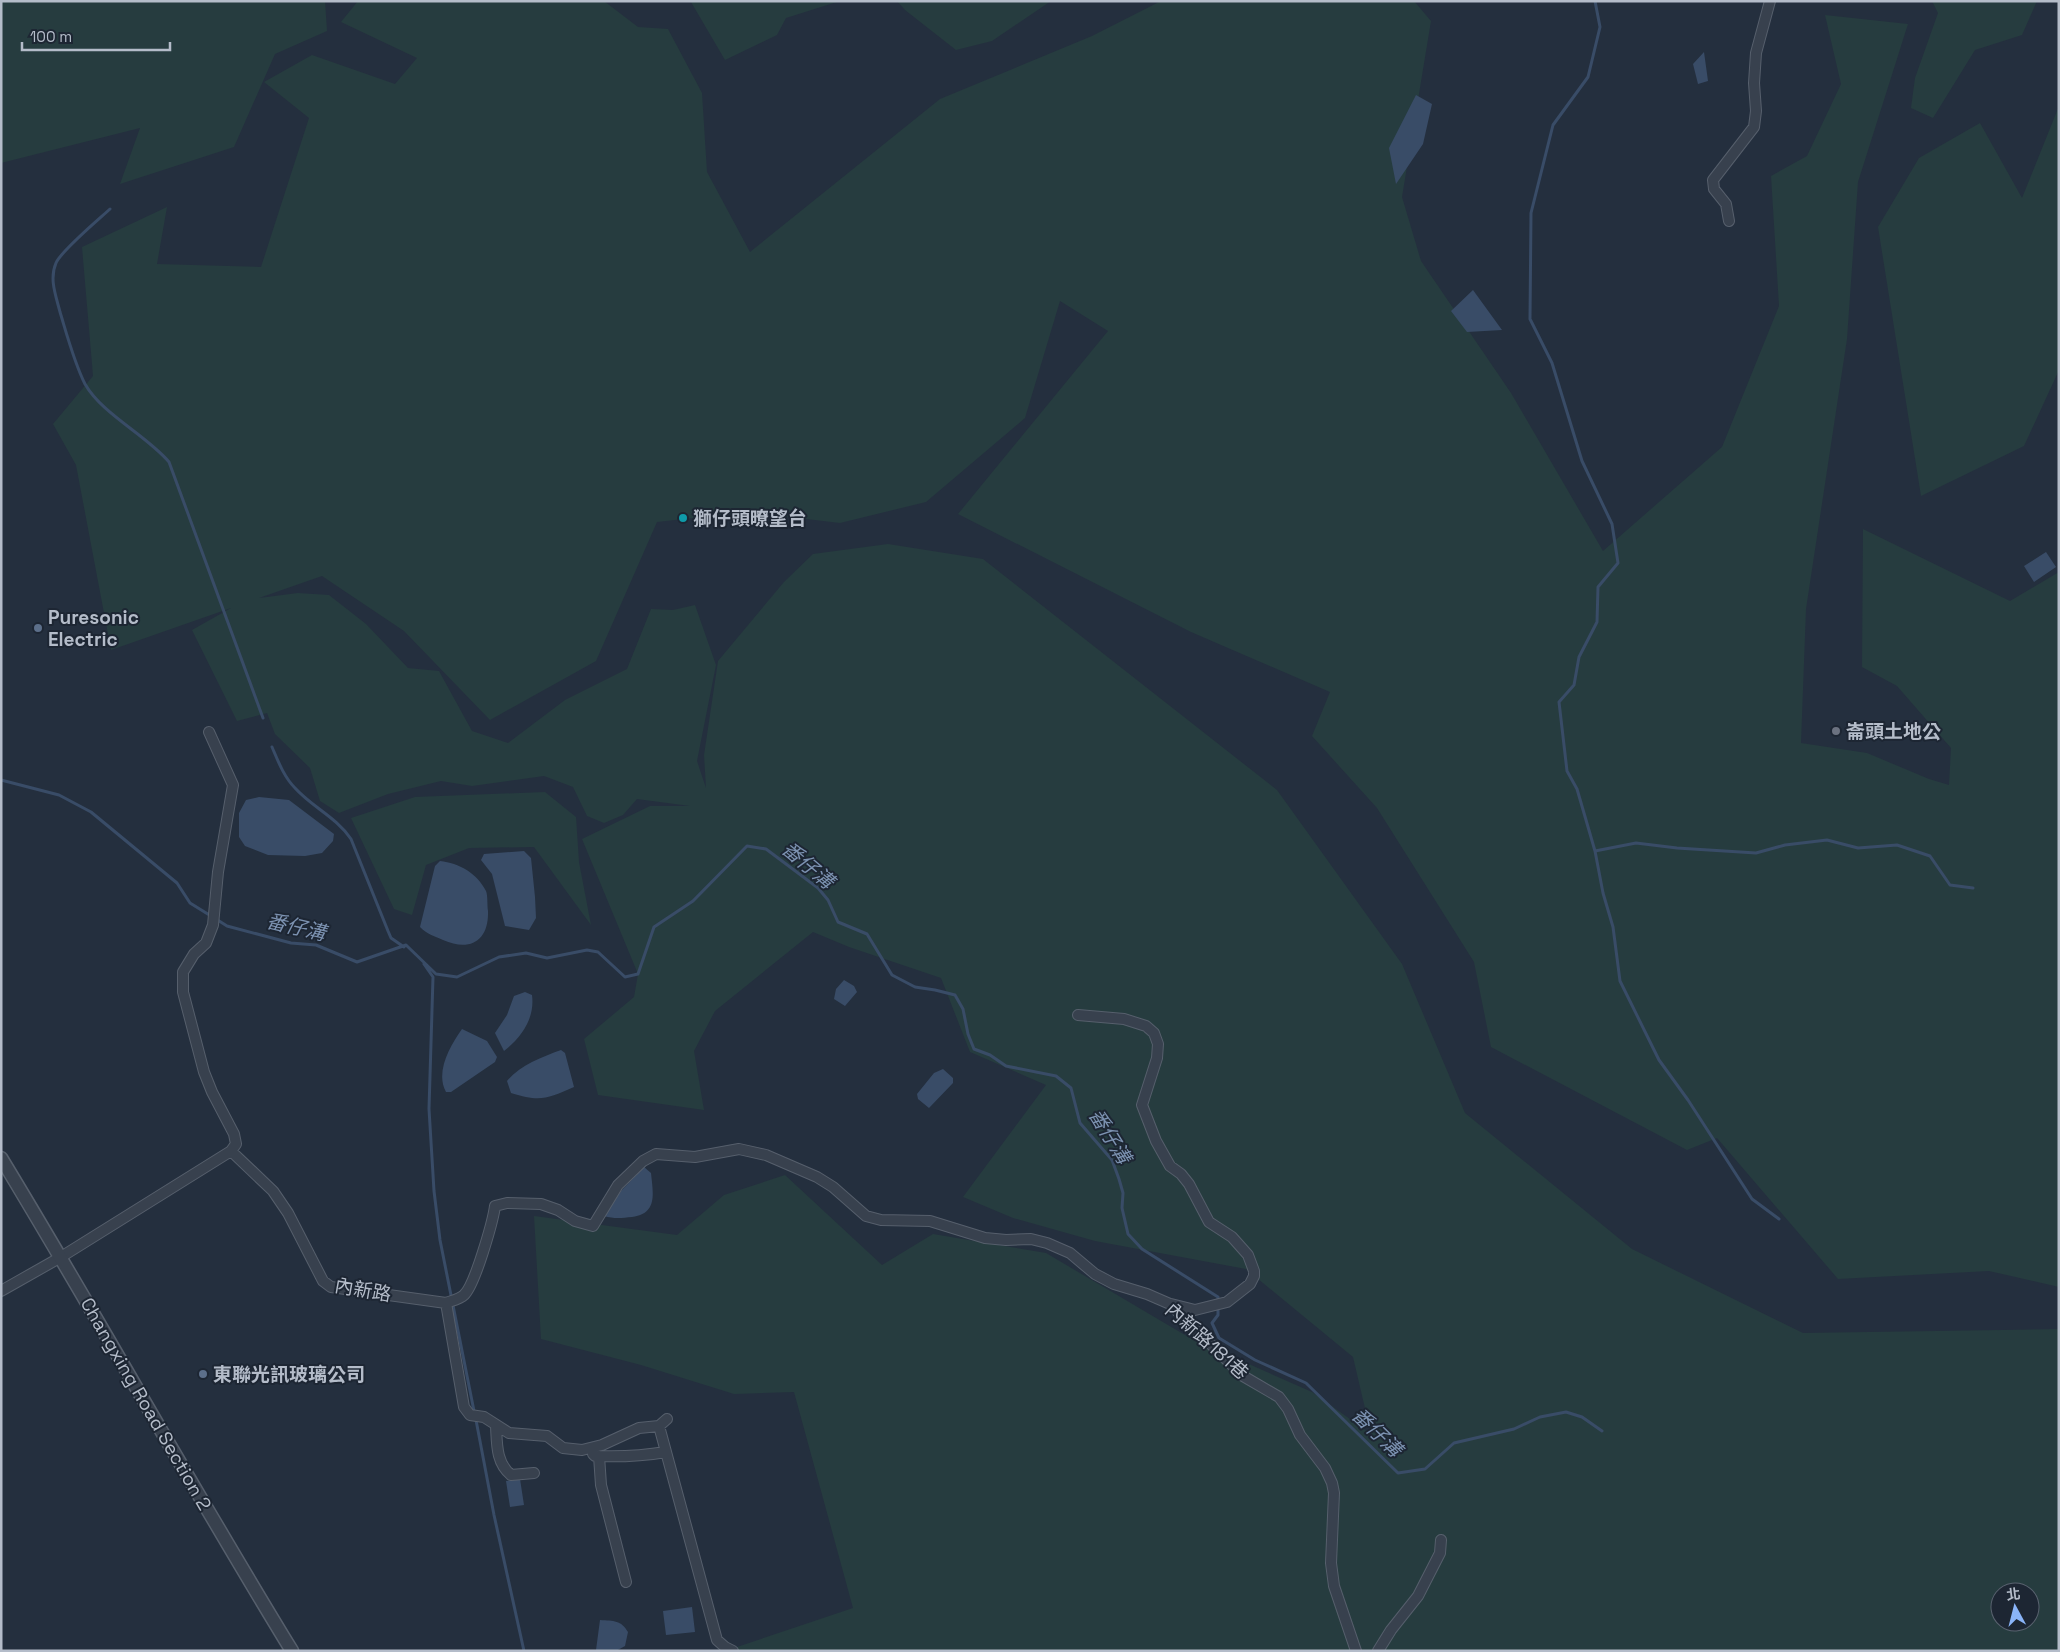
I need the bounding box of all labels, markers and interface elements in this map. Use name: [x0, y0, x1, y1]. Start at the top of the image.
scale bar: [22, 20, 170, 52]
text: 100 m: [30, 27, 72, 46]
place label: 獅仔頭暸望台: [693, 506, 807, 531]
marker: 獅仔頭暸望台: [677, 512, 689, 524]
place label: Puresonic Electric: [48, 605, 139, 652]
marker: Puresonic Electric: [32, 622, 44, 634]
place label: 崙頭土地公: [1846, 719, 1941, 744]
marker: 崙頭土地公: [1830, 725, 1842, 737]
water label: 番仔溝: [777, 836, 842, 896]
water label: 番仔溝: [264, 908, 331, 947]
water label: 番仔溝: [1083, 1104, 1139, 1171]
street label: 內新路: [333, 1273, 393, 1307]
street label: Changxing Road Section 2: [75, 1293, 217, 1515]
street label: 內新路181巷: [1160, 1297, 1254, 1385]
place label: 東聯光訊玻璃公司: [213, 1362, 365, 1387]
marker: 東聯光訊玻璃公司: [197, 1368, 209, 1380]
water label: 番仔溝: [1346, 1402, 1410, 1464]
north arrow: [1990, 1582, 2040, 1632]
text: 北: [2005, 1584, 2021, 1604]

